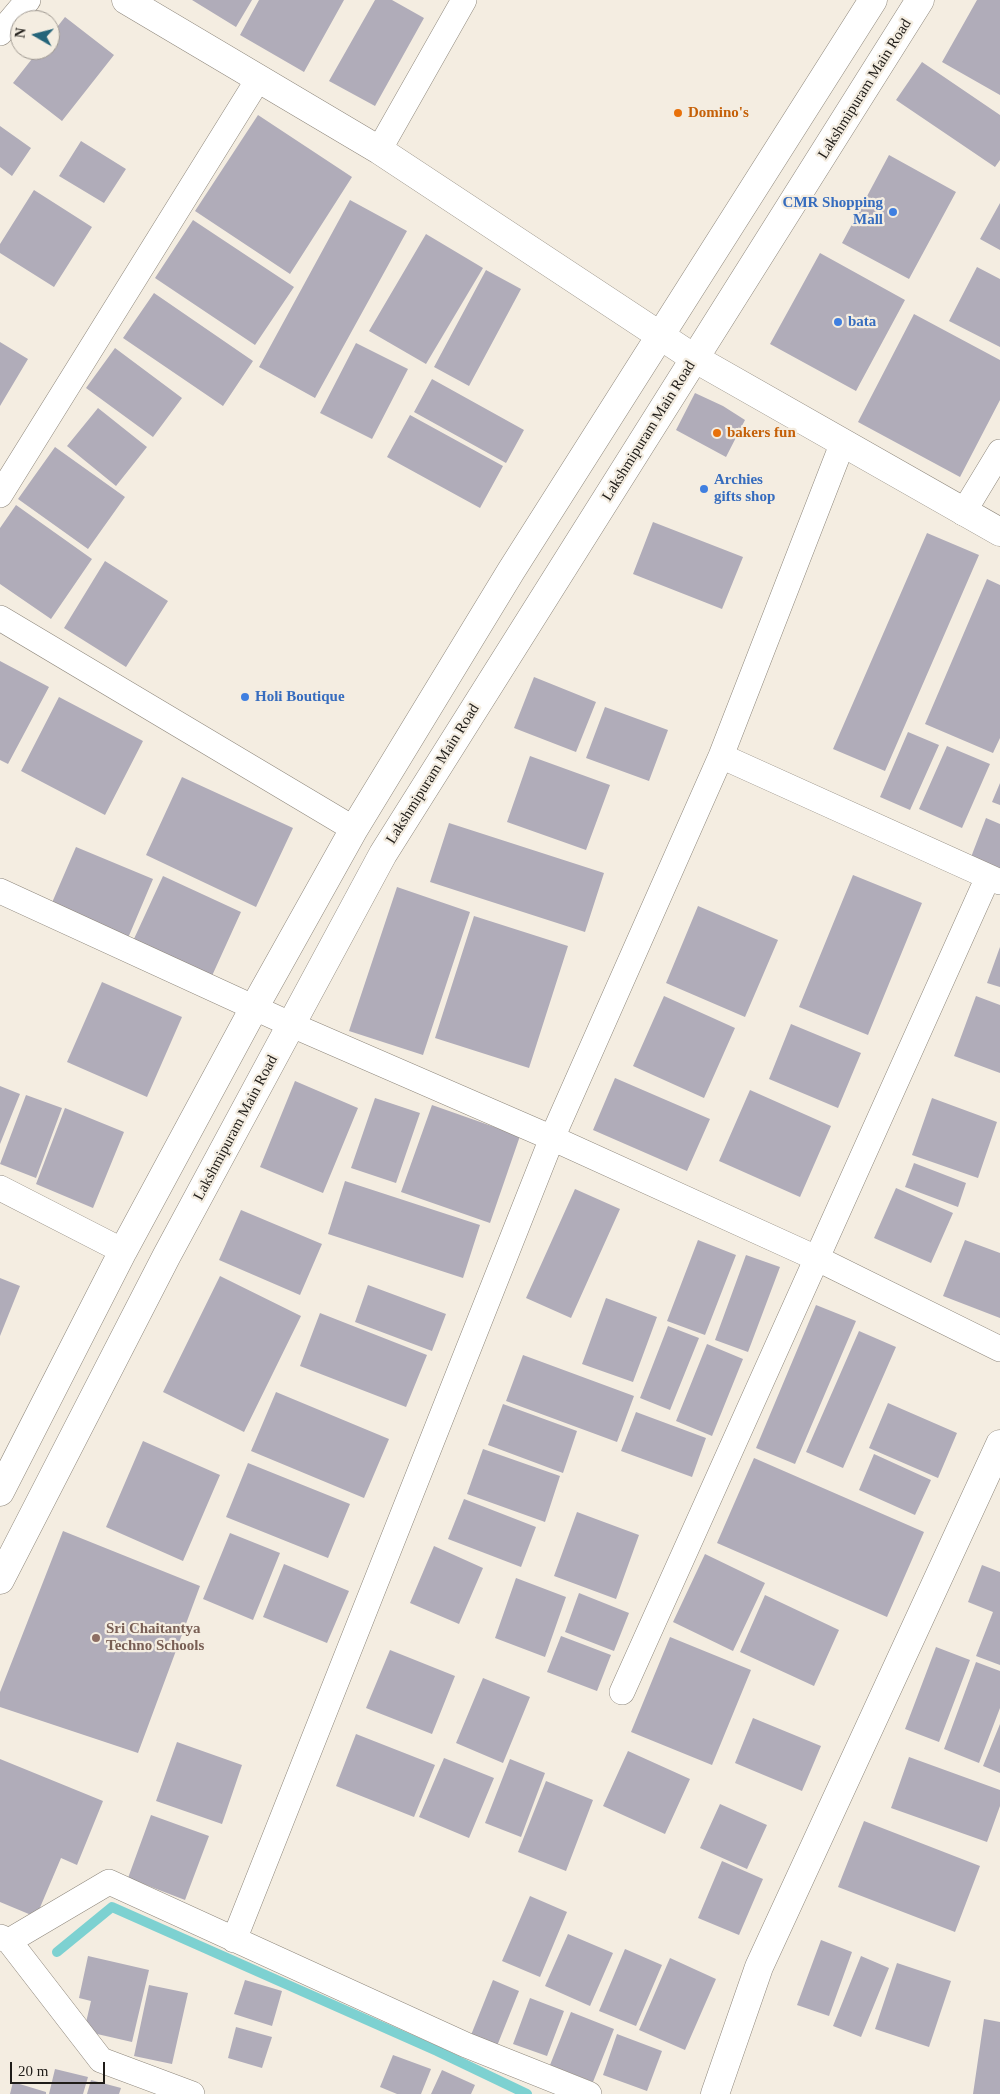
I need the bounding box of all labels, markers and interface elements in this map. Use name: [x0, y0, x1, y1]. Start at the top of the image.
north arrow: [10, 10, 60, 60]
street label: Lakshmipuram Main Road: [815, 16, 915, 162]
text: N: [13, 27, 29, 39]
place label: Domino's: [688, 104, 749, 122]
marker: Domino's: [672, 107, 684, 119]
place label: CMR Shopping Mall: [783, 194, 883, 229]
marker: CMR Shopping Mall: [887, 206, 899, 218]
place label: bata: [848, 313, 876, 331]
marker: bata: [832, 316, 844, 328]
street label: Lakshmipuram Main Road: [599, 358, 699, 504]
place label: bakers fun: [727, 424, 796, 442]
marker: bakers fun: [711, 427, 723, 439]
place label: Archies gifts shop: [714, 471, 775, 506]
marker: Archies gifts shop: [698, 483, 710, 495]
place label: Holi Boutique: [255, 688, 345, 706]
marker: Holi Boutique: [239, 691, 251, 703]
street label: Lakshmipuram Main Road: [383, 701, 483, 847]
street label: Lakshmipuram Main Road: [190, 1052, 282, 1204]
place label: Sri Chaitantya Techno Schools: [106, 1620, 204, 1655]
marker: Sri Chaitantya Techno Schools: [90, 1632, 102, 1644]
scale bar: [12, 2052, 108, 2084]
text: 20 m: [18, 2063, 48, 2079]

